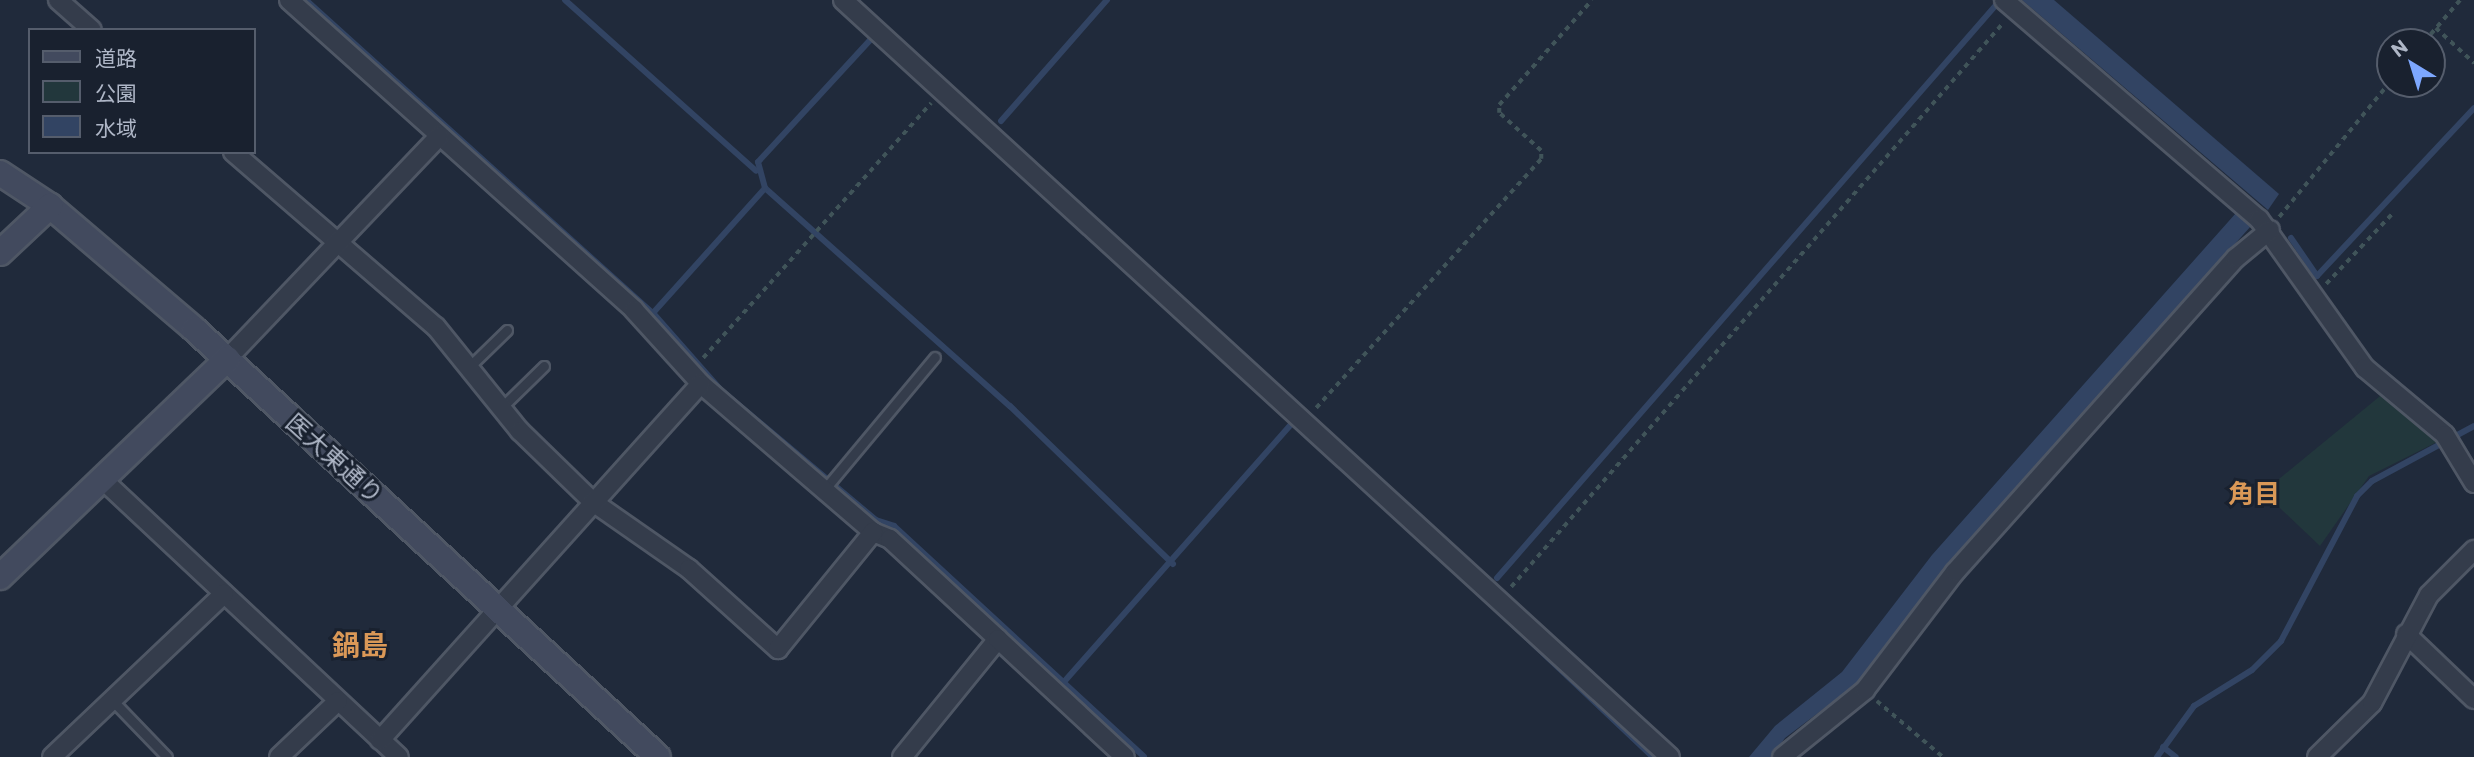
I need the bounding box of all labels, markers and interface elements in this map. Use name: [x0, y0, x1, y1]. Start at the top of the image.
legend: [28, 28, 256, 154]
north arrow: [2376, 28, 2446, 98]
text: N: [2386, 34, 2412, 61]
text: 道路: [95, 45, 137, 70]
text: 公園: [95, 80, 137, 105]
text: 水域: [95, 115, 137, 140]
street label: 医大東通り: [281, 407, 389, 509]
district label: 角目: [2228, 477, 2280, 509]
district label: 鍋島: [332, 627, 388, 661]

